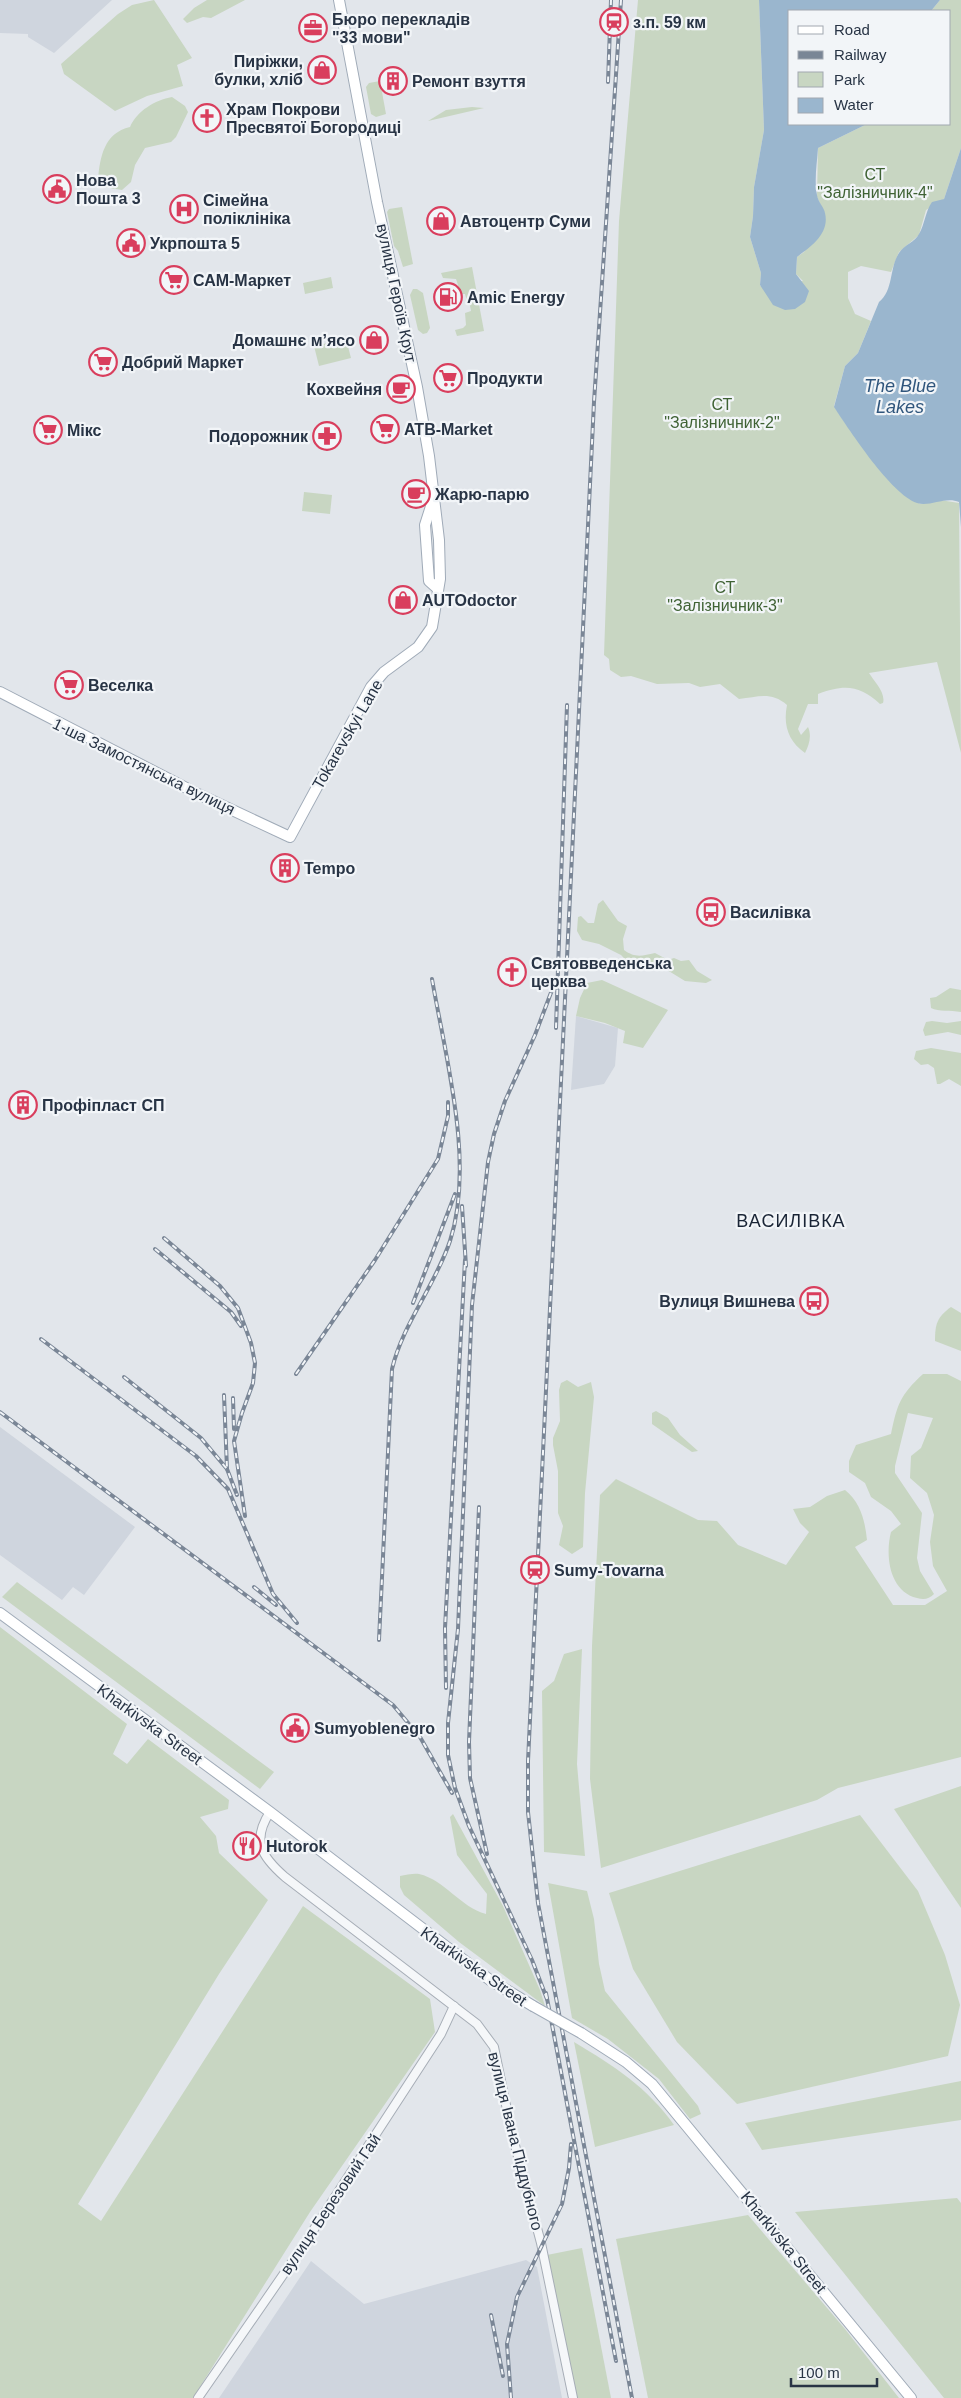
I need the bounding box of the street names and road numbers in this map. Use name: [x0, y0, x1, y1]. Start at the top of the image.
street label: вулиця Героїв Крут: [373, 222, 420, 365]
street label: Tokarevskyi Lane: [309, 676, 386, 792]
street label: 1-ша Замостянська вулиця: [50, 715, 238, 818]
street label: Kharkivska Street: [94, 1681, 206, 1768]
street label: Kharkivska Street: [417, 1923, 530, 2010]
street label: вулиця Івана Піддубного: [485, 2050, 546, 2232]
street label: вулиця Березовий Гай: [277, 2131, 384, 2278]
street label: Kharkivska Street: [738, 2188, 830, 2297]

